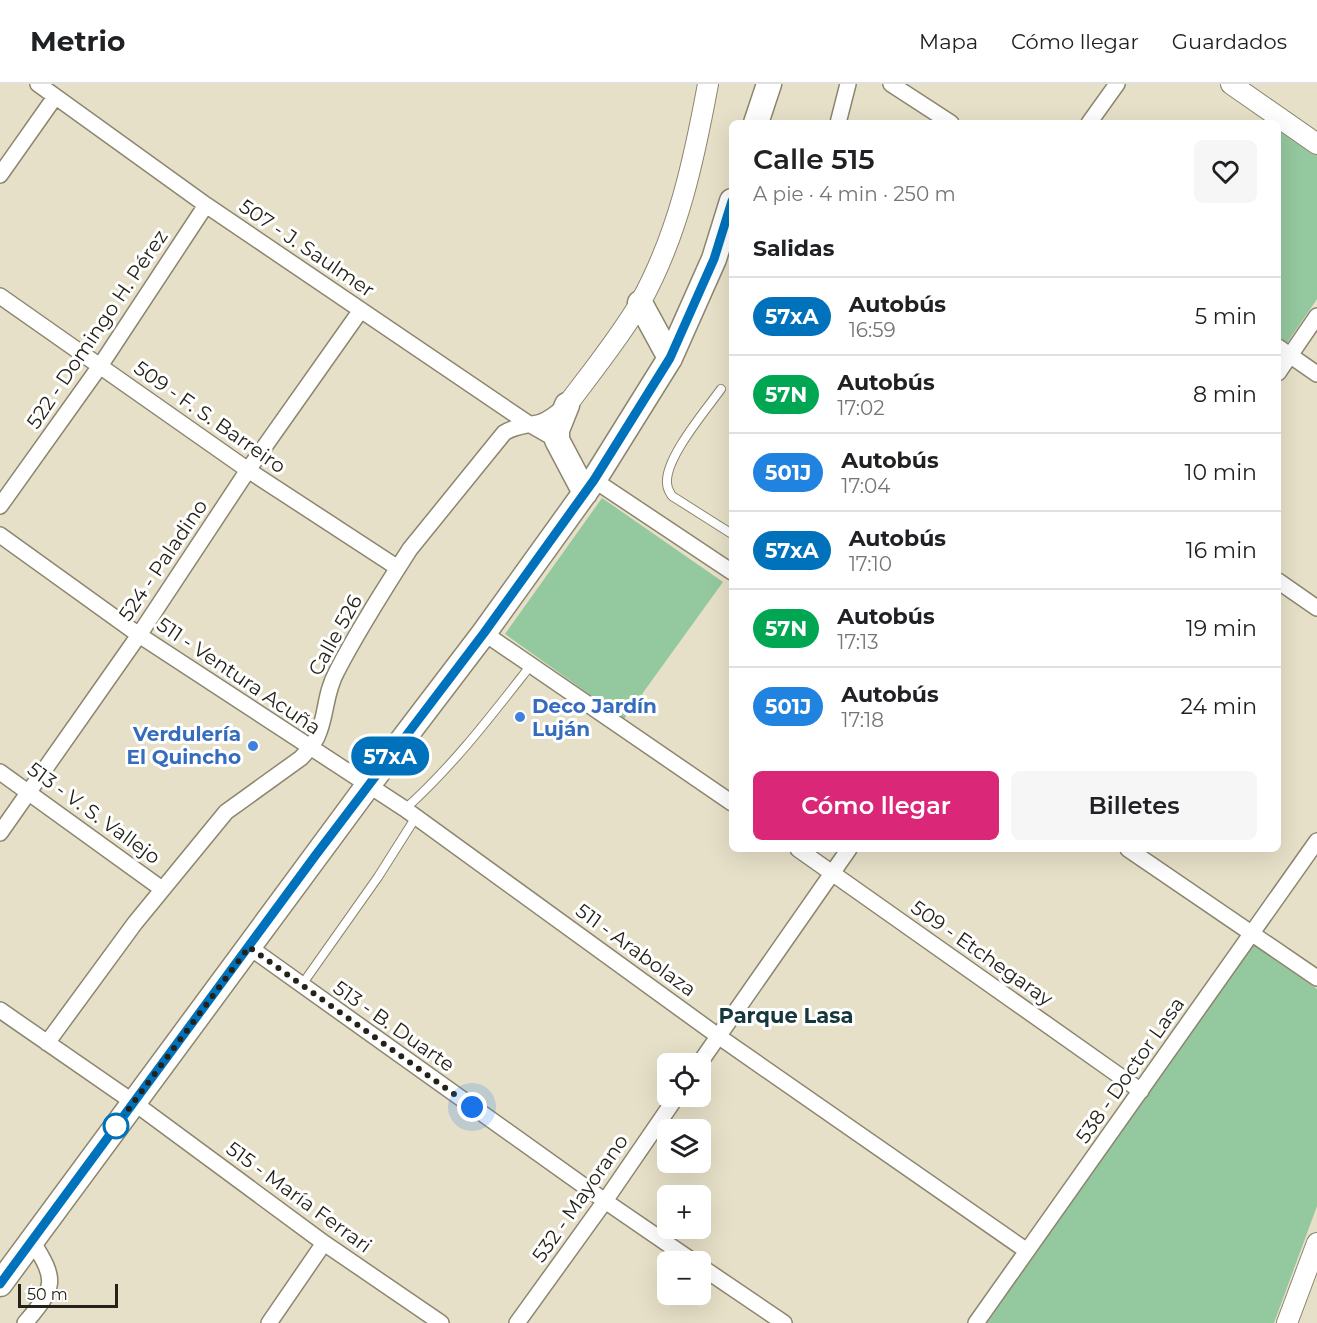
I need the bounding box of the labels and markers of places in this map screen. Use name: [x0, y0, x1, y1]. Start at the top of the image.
place label: Deco Jardín Luján: [532, 694, 657, 741]
marker: Deco Jardín Luján: [513, 710, 527, 724]
place label: Verdulería El Quincho: [127, 722, 241, 769]
marker: Verdulería El Quincho: [246, 739, 260, 753]
unlabelled marker: [103, 1113, 129, 1139]

